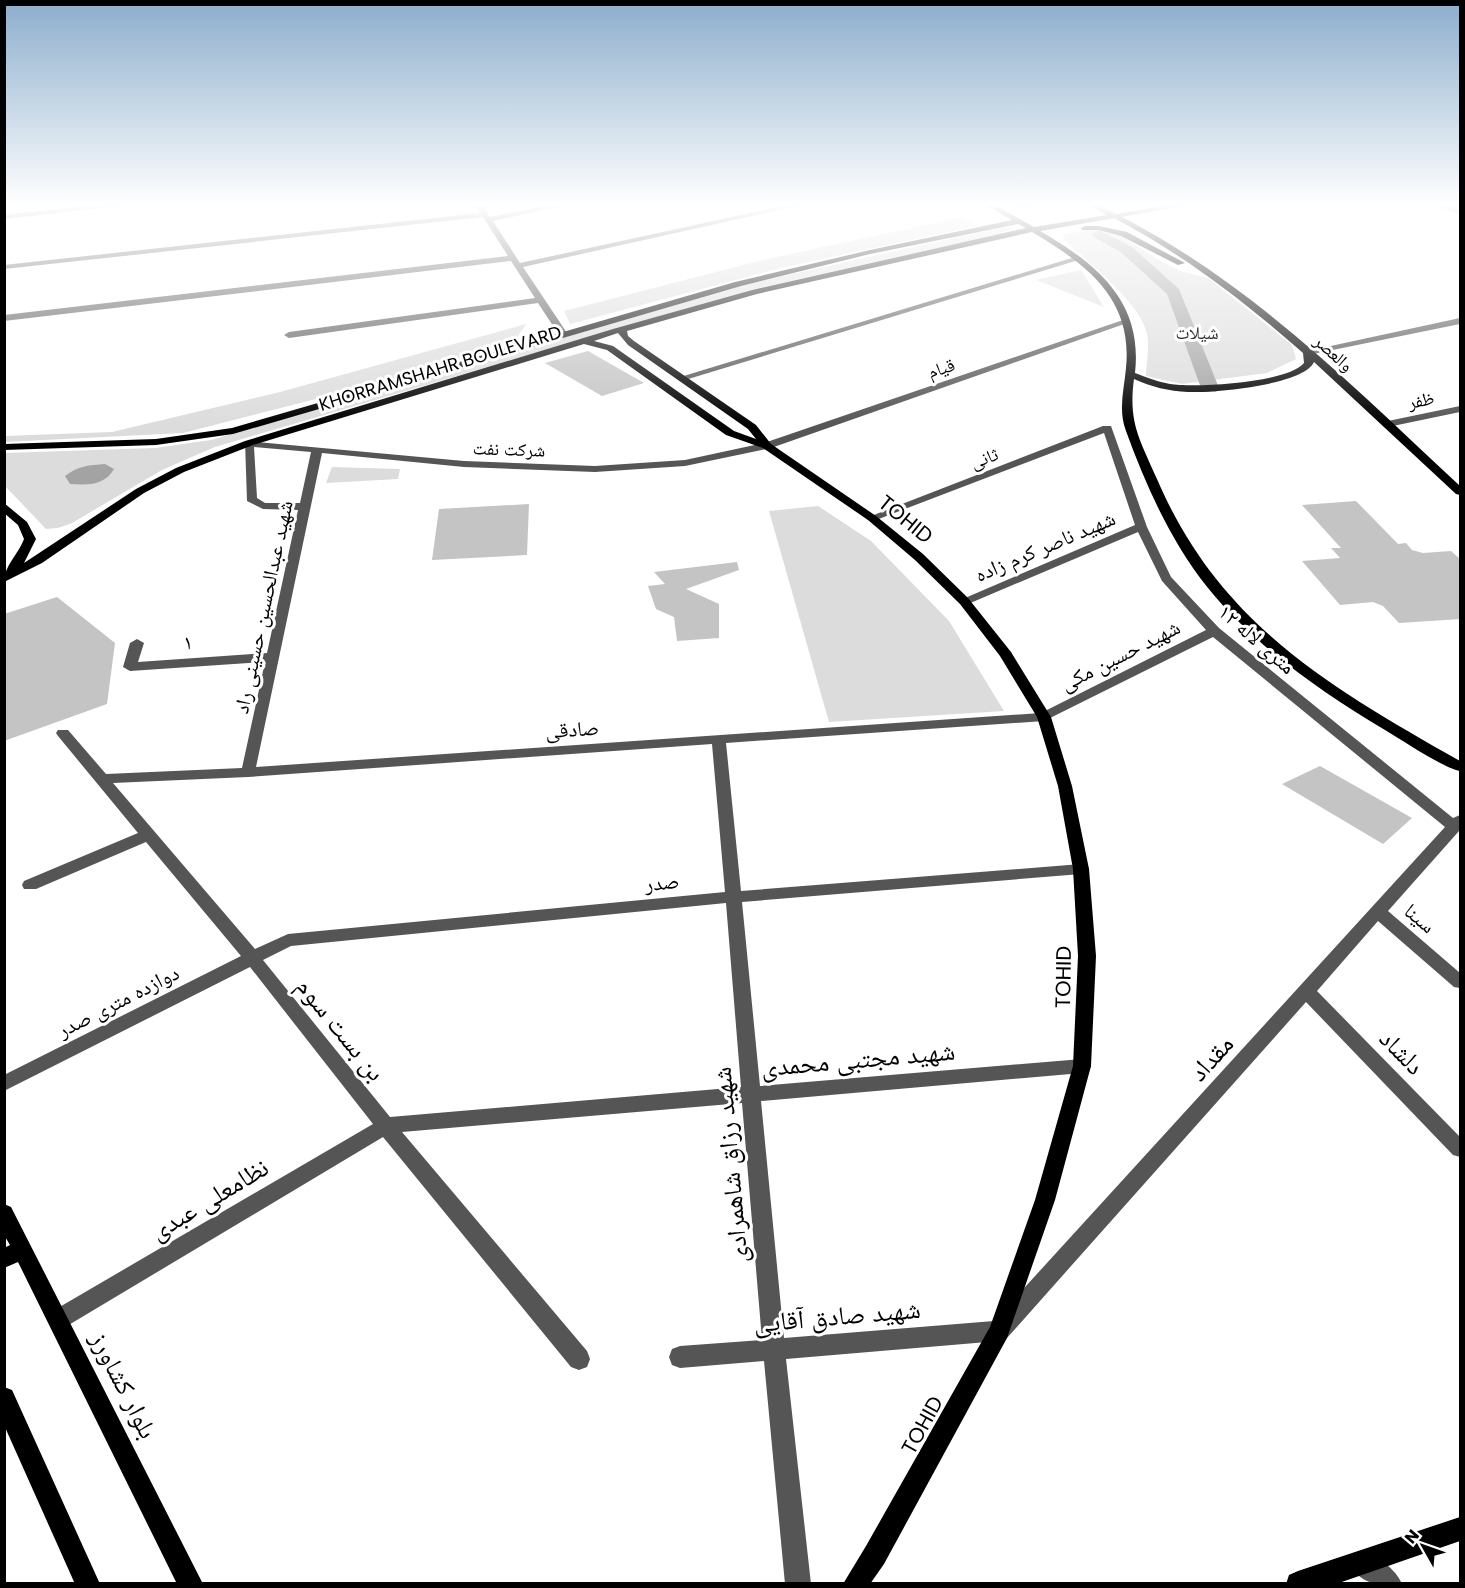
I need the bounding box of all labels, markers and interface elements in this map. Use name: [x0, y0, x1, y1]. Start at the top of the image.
street label: KHORRAMSHAHR BOULEVARD: [316, 319, 564, 417]
park label: شیلات: [1175, 320, 1219, 345]
street label: والعصر: [1308, 328, 1359, 377]
street label: قیام: [924, 352, 958, 384]
street label: ظفر: [1405, 385, 1436, 415]
street label: شرکت نفت: [472, 435, 546, 463]
street label: ثانی: [966, 441, 1002, 475]
street label: TOHID: [873, 488, 939, 550]
street label: شهید عبدالحسین حسینی راد: [226, 498, 300, 716]
street label: شهید ناصر کرم زاده: [970, 503, 1120, 589]
street label: ۱۲ متری لاله: [1212, 597, 1302, 681]
street label: شهید حسین مکی: [1055, 612, 1185, 698]
street label: ۱: [182, 627, 194, 657]
street label: صادقی: [544, 713, 600, 745]
street label: صدر: [642, 866, 681, 898]
street label: سینا: [1398, 896, 1442, 940]
street label: TOHID: [1048, 946, 1078, 1008]
street label: دوازده متری صدر: [51, 958, 184, 1045]
street label: بن بست سوم: [288, 970, 394, 1088]
street label: دلشاد: [1371, 1021, 1433, 1083]
street label: مقداد: [1180, 1027, 1242, 1089]
street label: شهید مجتبی محمدی: [759, 1033, 957, 1085]
street label: شهید رزاق شاهمرادی: [703, 1065, 757, 1265]
street label: نظامعلی عبدی: [143, 1149, 275, 1249]
street label: شهید صادق آقایی: [752, 1291, 922, 1341]
street label: بلوار کشاورز: [81, 1324, 166, 1445]
street label: TOHID: [894, 1391, 950, 1459]
north arrow: [1393, 1516, 1453, 1576]
text: N: [1399, 1525, 1425, 1549]

